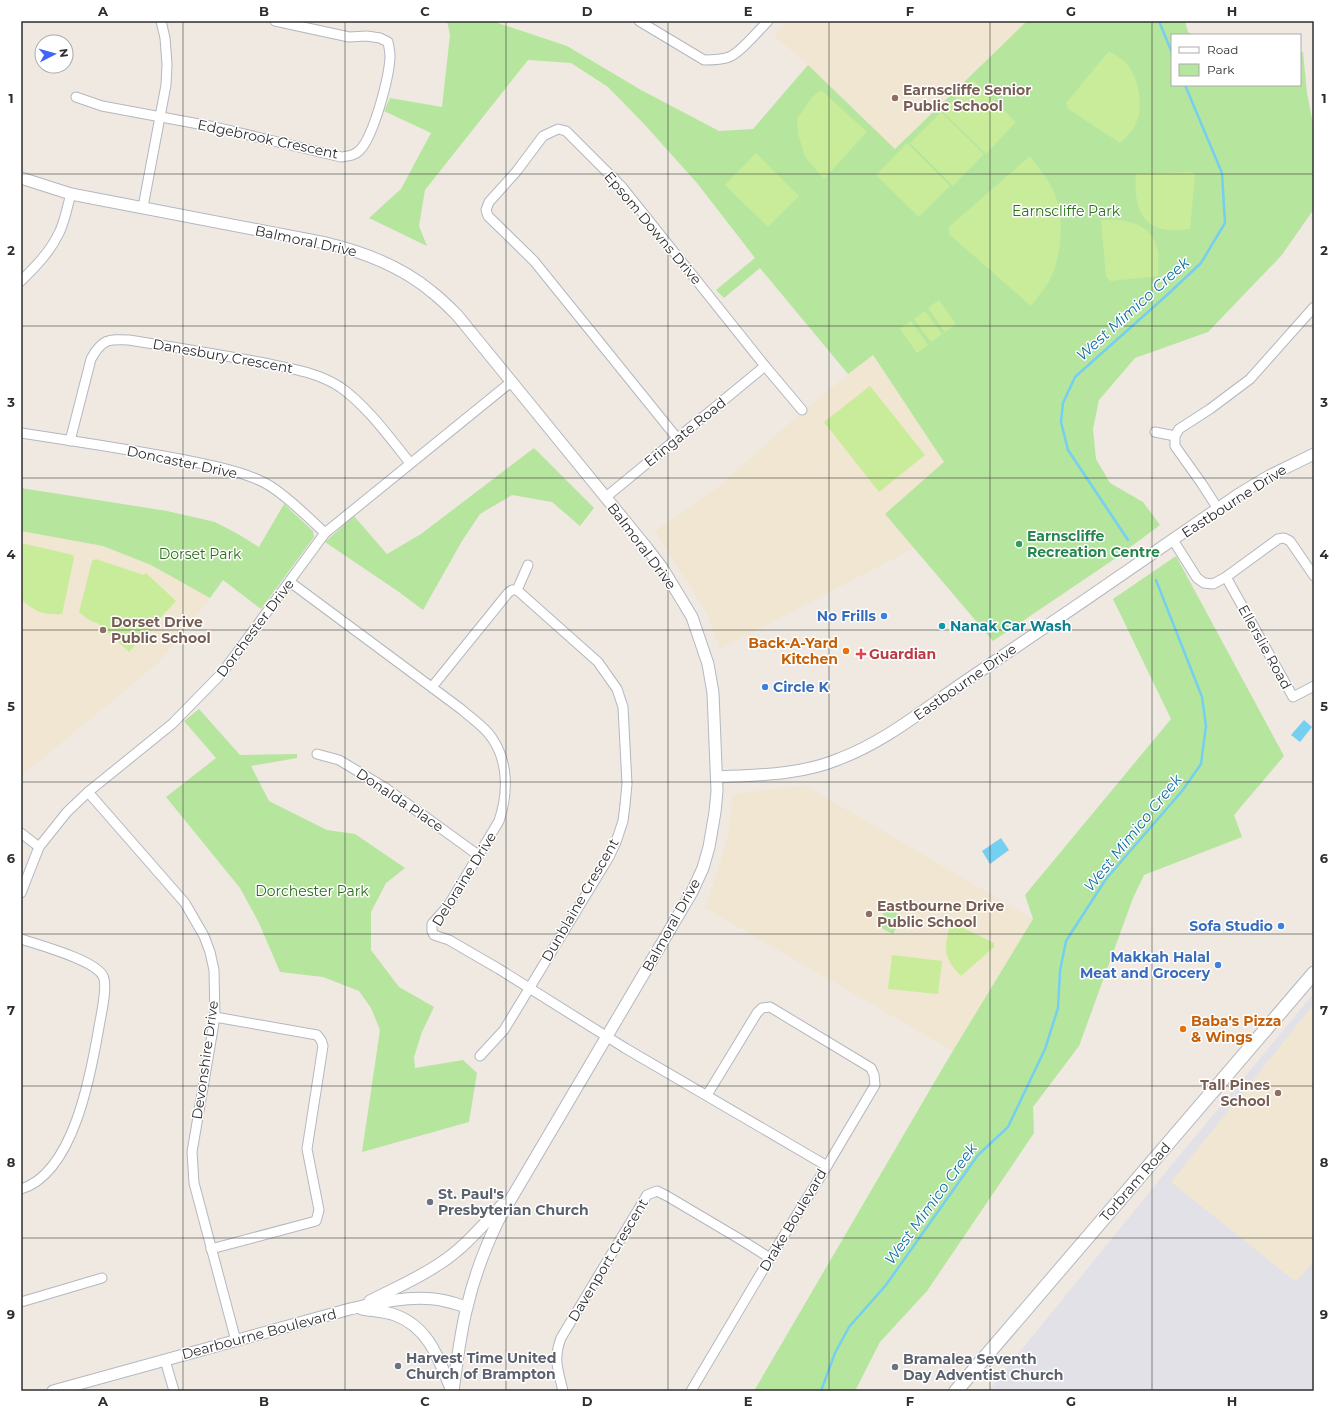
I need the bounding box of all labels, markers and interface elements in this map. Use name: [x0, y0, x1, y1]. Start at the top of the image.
text: A: [97, 3, 109, 19]
text: B: [259, 3, 269, 19]
text: C: [420, 3, 430, 19]
text: D: [582, 3, 593, 19]
text: E: [744, 3, 753, 19]
text: F: [906, 3, 914, 19]
text: G: [1066, 3, 1076, 19]
text: H: [1227, 3, 1237, 19]
north arrow: [34, 34, 74, 74]
legend: [1171, 34, 1301, 86]
text: Road: [1207, 42, 1238, 57]
text: N: [57, 48, 71, 58]
text: Park: [1207, 62, 1235, 77]
place label: Earnscliffe Senior Public School: [903, 81, 1031, 115]
text: 1: [8, 90, 14, 106]
text: 1: [1321, 90, 1327, 106]
marker: Earnscliffe Senior Public School: [890, 93, 900, 103]
street label: Edgebrook Crescent: [196, 115, 340, 163]
street label: Epsom Downs Drive: [600, 168, 706, 288]
park label: Earnscliffe Park: [1012, 202, 1121, 220]
street label: Balmoral Drive: [253, 221, 359, 261]
text: 2: [7, 242, 15, 258]
text: 2: [1320, 242, 1328, 258]
water label: West Mimico Creek: [1072, 252, 1194, 364]
street label: Danesbury Crescent: [151, 335, 295, 377]
text: 3: [6, 394, 15, 410]
street label: Eringate Road: [640, 394, 730, 470]
text: 3: [1319, 394, 1328, 410]
street label: Doncaster Drive: [125, 441, 239, 483]
street label: Eastbourne Drive: [1178, 460, 1290, 542]
street label: Balmoral Drive: [604, 499, 680, 593]
place label: Earnscliffe Recreation Centre: [1027, 527, 1160, 561]
marker: Earnscliffe Recreation Centre: [1014, 539, 1024, 549]
park label: Dorset Park: [159, 545, 242, 563]
text: 4: [7, 546, 16, 562]
text: 4: [1320, 546, 1329, 562]
street label: Dorchester Drive: [212, 575, 298, 681]
street label: Ellerslie Road: [1234, 602, 1296, 692]
place label: No Frills: [817, 607, 877, 625]
marker: No Frills: [879, 611, 889, 621]
place label: Dorset Drive Public School: [111, 613, 211, 647]
place label: Nanak Car Wash: [950, 617, 1071, 635]
marker: Nanak Car Wash: [937, 621, 947, 631]
marker: Dorset Drive Public School: [98, 625, 108, 635]
place label: Back-A-Yard Kitchen: [748, 634, 838, 668]
street label: Eastbourne Drive: [910, 640, 1020, 724]
place label: Guardian: [869, 645, 936, 663]
marker: Back-A-Yard Kitchen: [841, 646, 851, 656]
marker: Guardian: [856, 649, 866, 659]
place label: Circle K: [773, 678, 829, 696]
marker: Circle K: [760, 682, 770, 692]
text: 5: [7, 698, 15, 714]
text: 5: [1320, 698, 1328, 714]
street label: Donalda Place: [353, 764, 447, 836]
water label: West Mimico Creek: [1079, 769, 1186, 895]
street label: Deloraine Drive: [428, 828, 500, 930]
street label: Dunblaine Crescent: [537, 835, 623, 965]
text: 6: [7, 850, 16, 866]
text: 6: [1320, 850, 1329, 866]
street label: Balmoral Drive: [638, 875, 704, 975]
park label: Dorchester Park: [255, 882, 369, 900]
place label: Eastbourne Drive Public School: [877, 897, 1004, 931]
marker: Eastbourne Drive Public School: [864, 909, 874, 919]
place label: Sofa Studio: [1189, 917, 1273, 935]
marker: Sofa Studio: [1276, 921, 1286, 931]
place label: Makkah Halal Meat and Grocery: [1080, 948, 1211, 982]
marker: Makkah Halal Meat and Grocery: [1213, 960, 1223, 970]
street label: Devonshire Drive: [188, 999, 222, 1121]
text: 7: [7, 1002, 15, 1018]
text: 7: [1320, 1002, 1328, 1018]
place label: Baba's Pizza & Wings: [1191, 1012, 1281, 1046]
marker: Baba's Pizza & Wings: [1178, 1024, 1188, 1034]
place label: Tall Pines School: [1200, 1076, 1271, 1110]
marker: Tall Pines School: [1273, 1088, 1283, 1098]
water label: West Mimico Creek: [880, 1138, 982, 1268]
street label: Torbram Road: [1096, 1139, 1174, 1225]
text: 8: [7, 1154, 16, 1170]
text: 8: [1320, 1154, 1329, 1170]
street label: Drake Boulevard: [755, 1165, 831, 1275]
place label: St. Paul's Presbyterian Church: [438, 1185, 589, 1219]
street label: Davenport Crescent: [564, 1195, 652, 1325]
marker: St. Paul's Presbyterian Church: [425, 1197, 435, 1207]
street label: Dearbourne Boulevard: [180, 1305, 338, 1363]
text: 9: [7, 1306, 15, 1322]
text: 9: [1320, 1306, 1328, 1322]
place label: Harvest Time United Church of Brampton: [406, 1349, 556, 1383]
place label: Bramalea Seventh Day Adventist Church: [903, 1350, 1063, 1384]
marker: Harvest Time United Church of Brampton: [393, 1361, 403, 1371]
marker: Bramalea Seventh Day Adventist Church: [890, 1362, 900, 1372]
text: A: [97, 1393, 109, 1409]
text: B: [259, 1393, 269, 1409]
text: C: [420, 1393, 430, 1409]
text: D: [582, 1393, 593, 1409]
text: E: [744, 1393, 753, 1409]
text: F: [906, 1393, 914, 1409]
text: G: [1066, 1393, 1076, 1409]
text: H: [1227, 1393, 1237, 1409]

